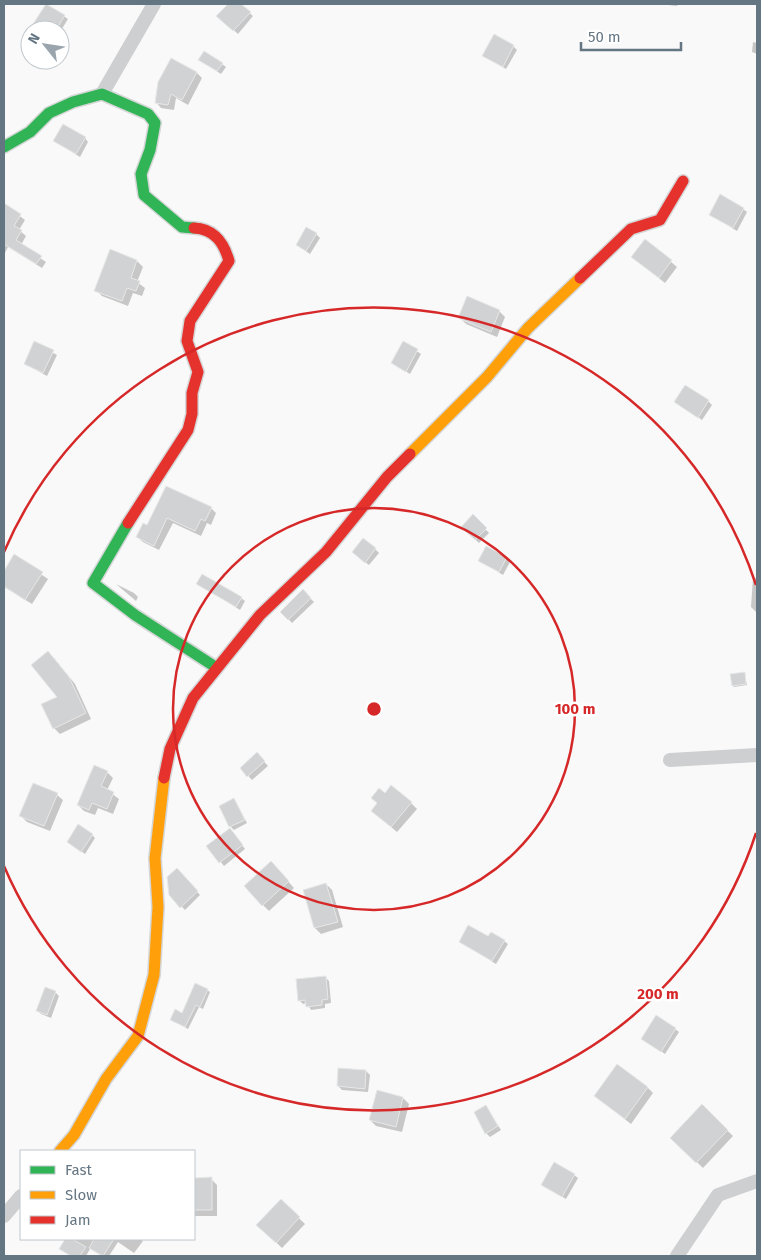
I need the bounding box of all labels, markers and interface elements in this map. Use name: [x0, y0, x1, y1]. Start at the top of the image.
north arrow: [20, 20, 70, 70]
scale bar: [581, 20, 681, 52]
text: 50 m: [588, 28, 621, 46]
text: N: [24, 30, 44, 47]
centre of rings: [365, 700, 383, 718]
text: 100 m: [555, 700, 595, 718]
text: 200 m: [637, 985, 679, 1003]
legend: [20, 1150, 195, 1240]
text: Fast: [65, 1161, 92, 1179]
text: Slow: [65, 1186, 97, 1204]
text: Jam: [65, 1211, 91, 1229]

